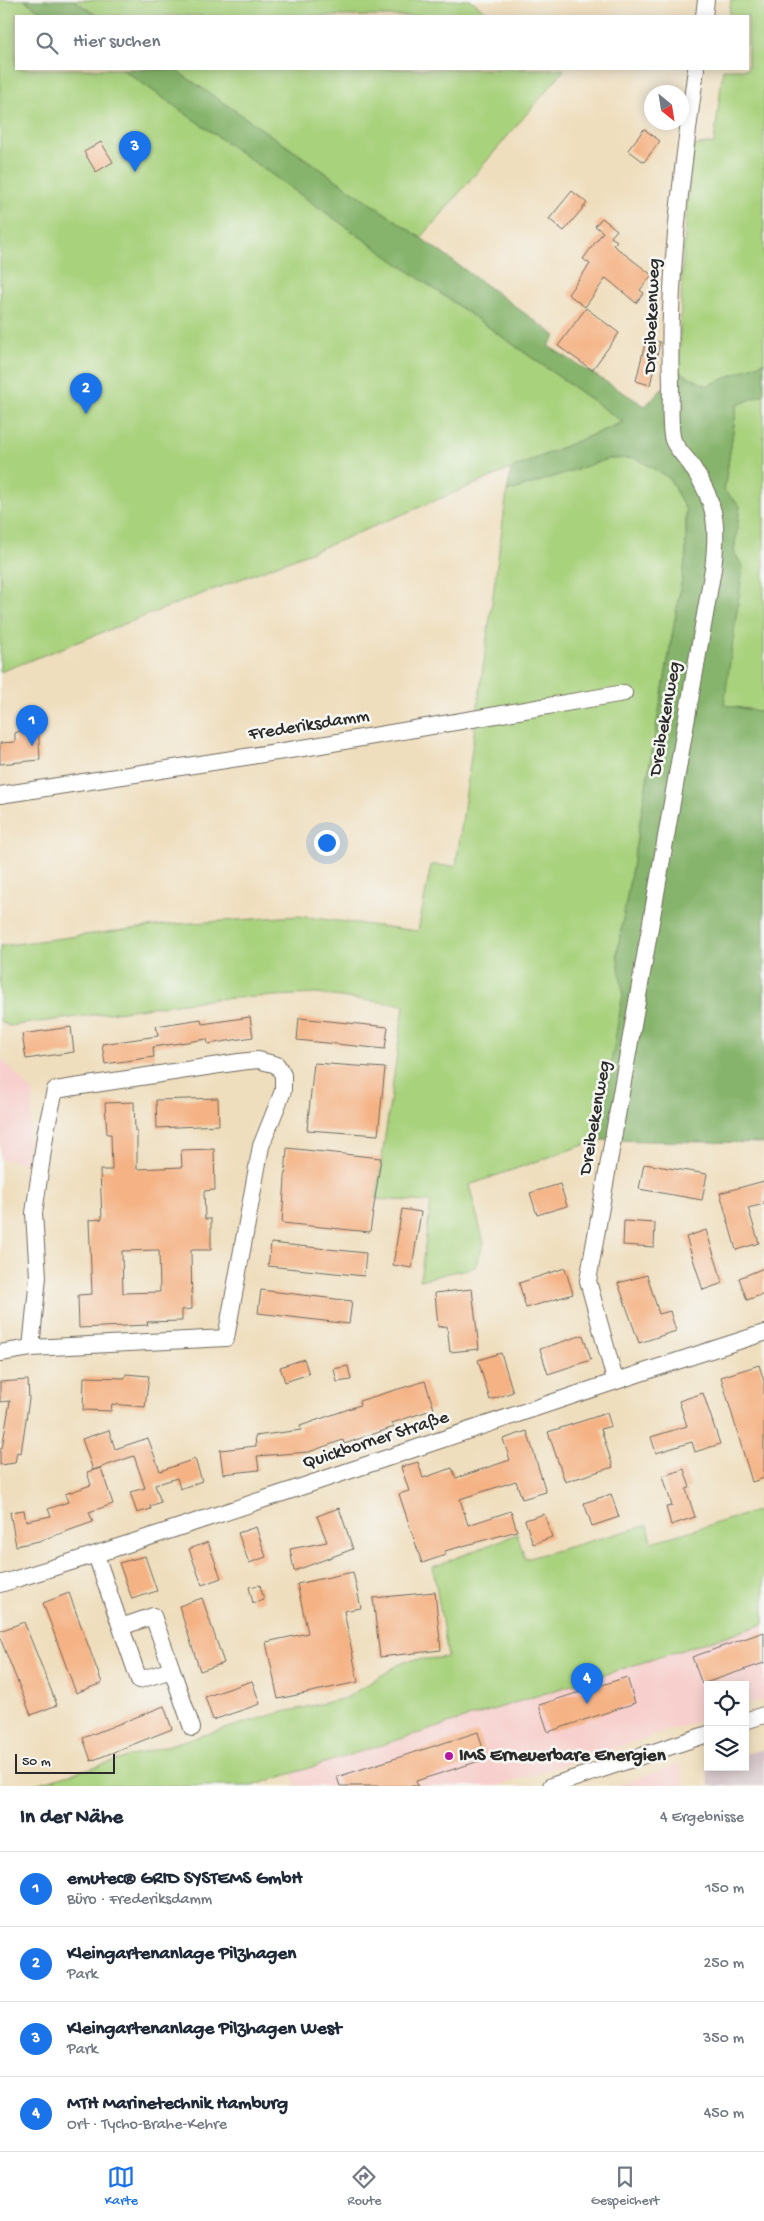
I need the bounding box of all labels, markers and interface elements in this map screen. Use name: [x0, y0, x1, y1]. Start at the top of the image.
search box: [15, 15, 749, 70]
icon: search: [33, 29, 61, 57]
text: Hier suchen: [73, 31, 160, 54]
north arrow: [644, 85, 689, 130]
pin: 3: [119, 131, 151, 172]
street label: Dreibekenweg: [639, 258, 667, 376]
pin: 2: [70, 373, 102, 414]
street label: Dreibekenweg: [644, 660, 687, 780]
pin: 1: [16, 705, 48, 746]
street label: Frederiksdamm: [246, 705, 372, 747]
your location: [314, 830, 340, 856]
street label: Dreibekenweg: [574, 1059, 617, 1179]
street label: Quickborner Straße: [300, 1406, 452, 1476]
pin: 4: [571, 1663, 603, 1704]
map controls: [704, 1681, 749, 1771]
button: locate: [704, 1681, 749, 1726]
button: layers: [704, 1726, 749, 1771]
place label: IMS Erneuerbare Energien: [459, 1745, 667, 1768]
marker: IMS Erneuerbare Energien: [443, 1750, 455, 1762]
scale bar: [15, 1751, 115, 1774]
text: 50 m: [22, 1754, 51, 1771]
text: In der Nähe: [20, 1806, 123, 1831]
text: 4 Ergebnisse: [660, 1809, 744, 1828]
text: emutec® GRID SYSTEMS GmbH: [67, 1868, 302, 1891]
text: 1: [33, 1880, 39, 1899]
text: 150 m: [705, 1880, 744, 1899]
text: Büro · Frederiksdamm: [67, 1891, 212, 1910]
text: Kleingartenanlage Pilzhagen: [67, 1943, 296, 1966]
text: 2: [32, 1955, 40, 1974]
text: 250 m: [704, 1955, 744, 1974]
text: Park: [67, 1966, 98, 1985]
text: Kleingartenanlage Pilzhagen West: [67, 2018, 341, 2041]
text: 3: [32, 2030, 40, 2049]
text: 350 m: [703, 2030, 744, 2049]
text: Park: [67, 2041, 98, 2060]
text: MTH Marinetechnik Hamburg: [67, 2093, 288, 2116]
text: 4: [32, 2105, 40, 2124]
text: 450 m: [704, 2105, 744, 2124]
text: Ort · Tycho-Brahe-Kehre: [67, 2116, 227, 2135]
tab: Karte: [105, 2163, 138, 2210]
tab: Route: [347, 2163, 381, 2210]
tab: Gespeichert: [591, 2163, 659, 2210]

